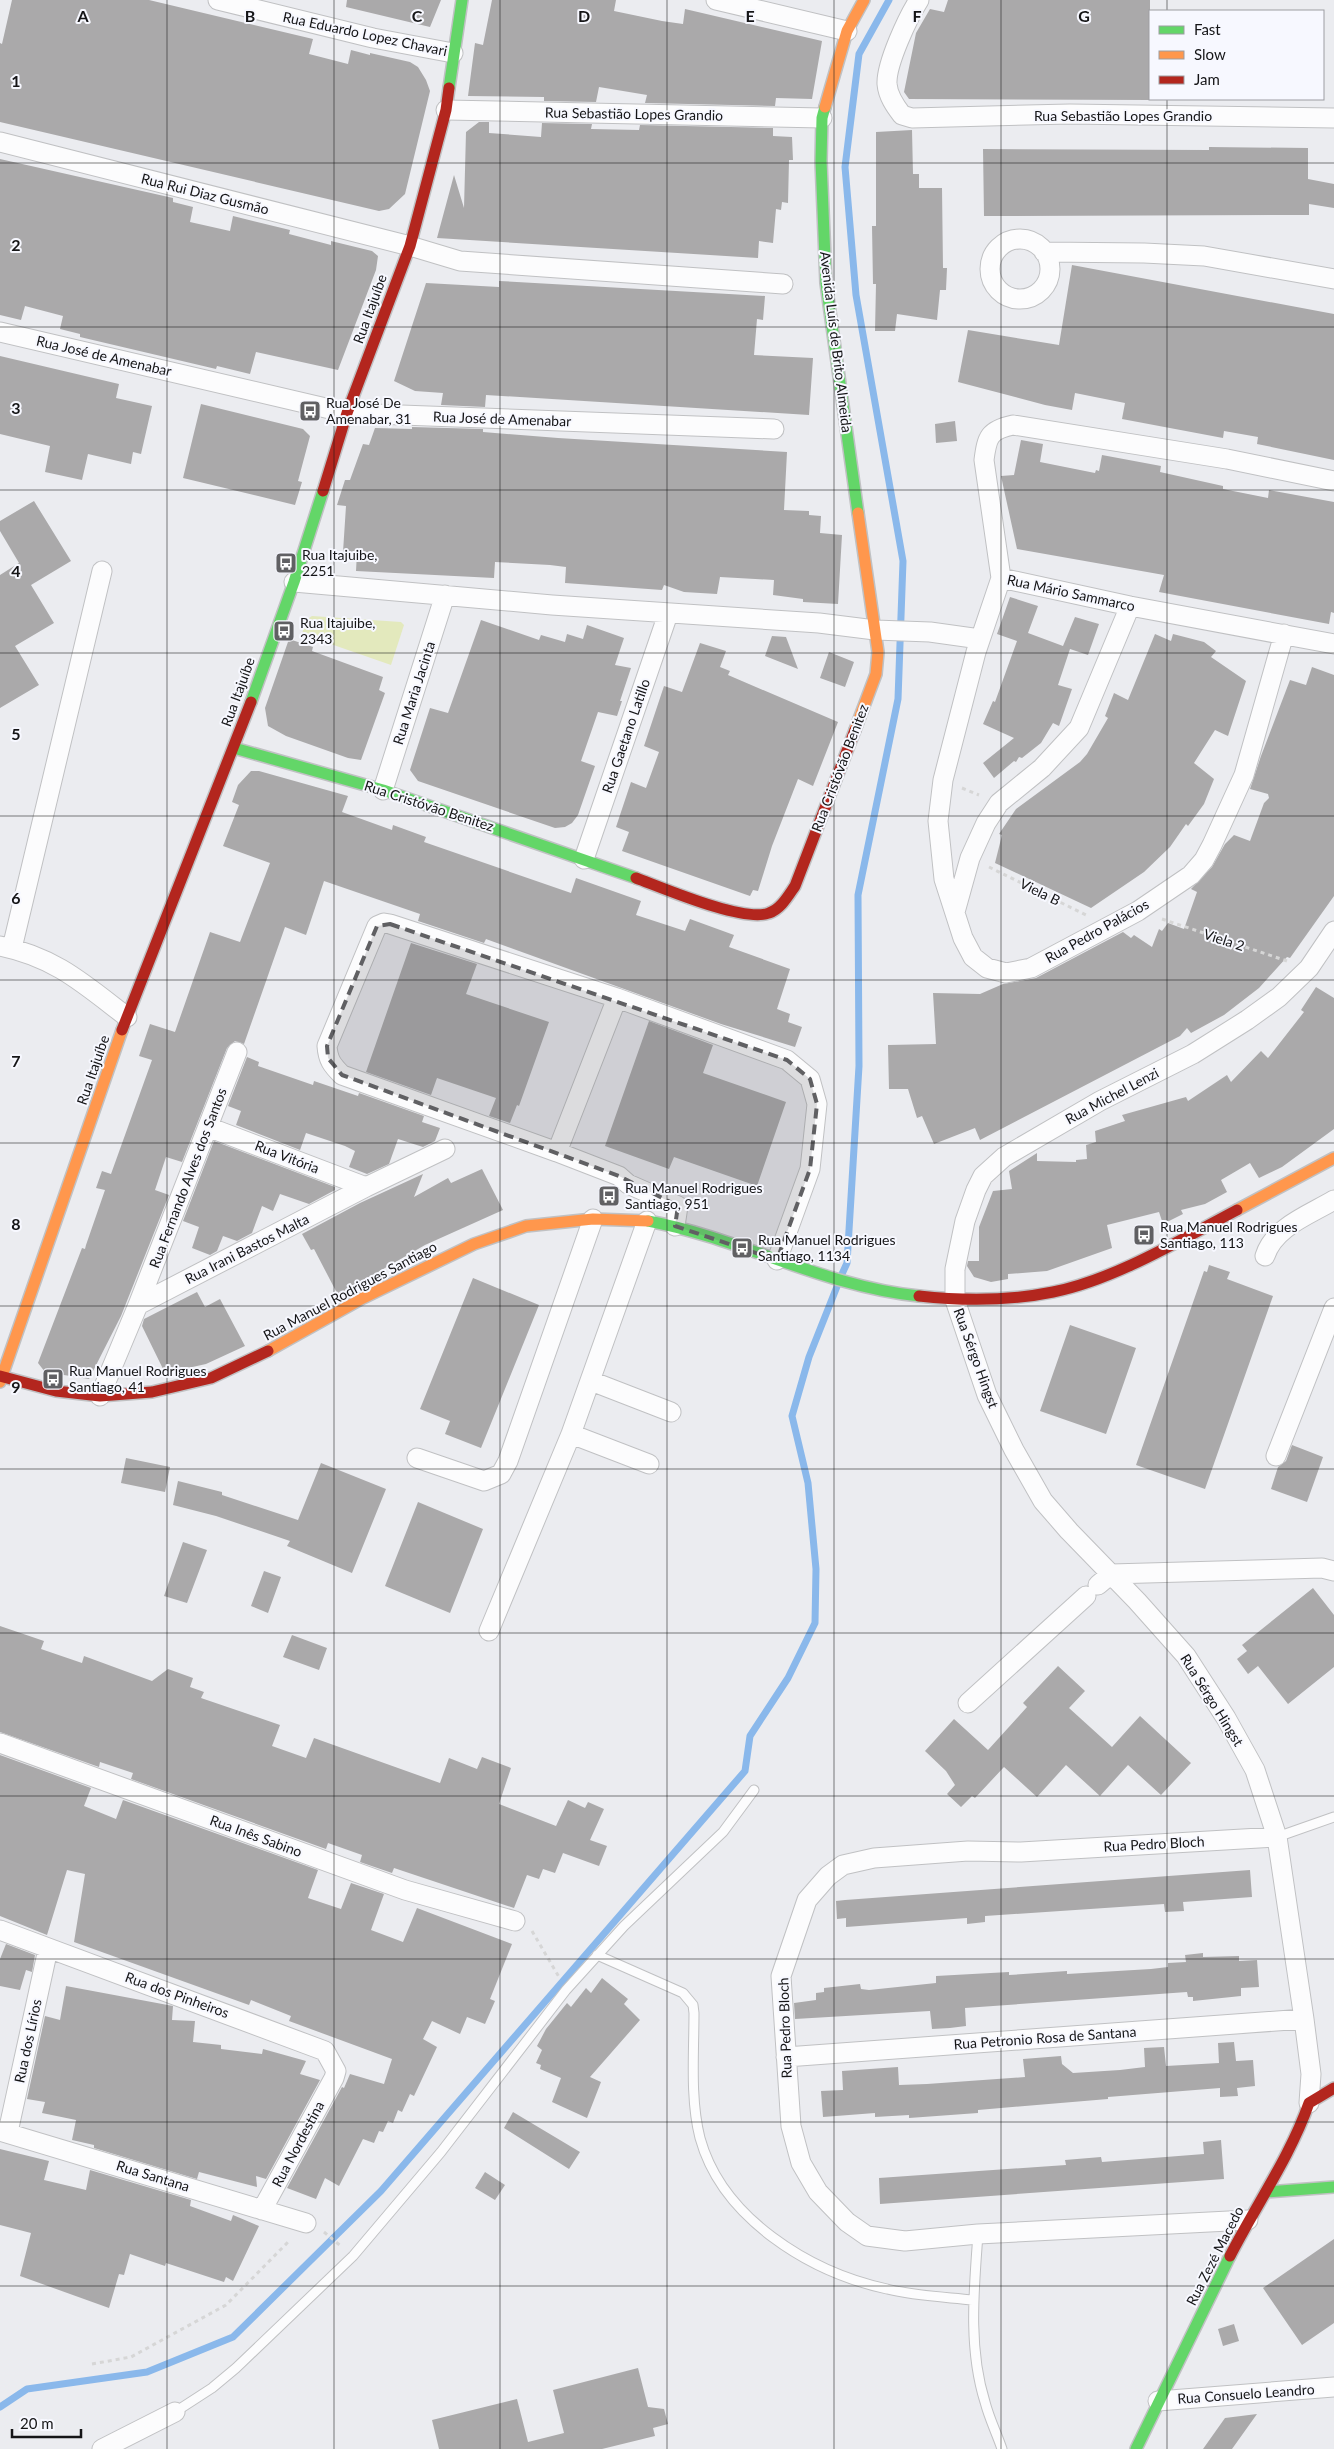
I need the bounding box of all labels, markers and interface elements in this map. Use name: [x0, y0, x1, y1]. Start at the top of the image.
text: A: [76, 6, 89, 25]
text: B: [245, 6, 255, 25]
text: D: [578, 6, 590, 25]
text: E: [745, 6, 755, 25]
text: F: [912, 6, 922, 25]
text: G: [1078, 6, 1090, 25]
street label: Rua Eduardo Lopez Chavari: [281, 8, 449, 60]
legend: [1149, 10, 1324, 100]
text: Fast: [1194, 20, 1221, 38]
text: Slow: [1194, 45, 1226, 63]
text: Jam: [1194, 70, 1220, 88]
text: 1: [11, 71, 21, 90]
street label: Rua Sebastião Lopes Grandio: [545, 103, 723, 124]
street label: Rua Sebastião Lopes Grandio: [1034, 107, 1212, 124]
street label: Rua Rui Diaz Gusmão: [139, 169, 271, 218]
text: 2: [11, 235, 21, 254]
street label: Avenida Luís de Brito Almeida: [817, 250, 856, 434]
street label: Rua Itajuíbe: [349, 272, 390, 346]
street label: Rua José de Amenabar: [35, 332, 173, 379]
place label: Rua José De Amenabar, 31: [326, 394, 411, 427]
text: 3: [11, 398, 21, 417]
bus stop icon: Rua José De Amenabar, 31: [298, 399, 322, 423]
street label: Rua José de Amenabar: [433, 408, 571, 429]
place label: Rua Itajuibe, 2251: [302, 546, 377, 579]
bus stop icon: Rua Itajuibe, 2251: [274, 551, 298, 575]
text: 4: [11, 561, 21, 580]
street label: Rua Mário Sammarco: [1006, 571, 1137, 614]
place label: Rua Itajuibe, 2343: [300, 614, 375, 647]
bus stop icon: Rua Itajuibe, 2343: [272, 619, 296, 643]
street label: Rua Maria Jacinta: [389, 639, 438, 747]
street label: Rua Itajuíbe: [217, 655, 258, 729]
street label: Rua Gaetano Latillo: [598, 676, 653, 795]
street label: Rua Cristóvão Benitez: [807, 702, 872, 834]
text: 5: [11, 724, 21, 743]
street label: Rua Cristóvão Benitez: [362, 777, 496, 834]
street label: Viela B: [1017, 874, 1063, 909]
text: 6: [11, 888, 21, 907]
street label: Rua Pedro Palácios: [1042, 895, 1152, 966]
street label: Viela 2: [1201, 925, 1247, 954]
street label: Rua Itajuíbe: [73, 1033, 112, 1107]
text: 7: [11, 1051, 21, 1070]
street label: Rua Michel Lenzi: [1062, 1064, 1161, 1127]
street label: Rua Fernando Alves dos Santos: [145, 1085, 230, 1270]
street label: Rua Vitória: [253, 1137, 322, 1177]
place label: Rua Manuel Rodrigues Santiago, 951: [625, 1179, 763, 1212]
bus stop icon: Rua Manuel Rodrigues Santiago, 951: [597, 1184, 621, 1208]
street label: Rua Irani Bastos Malta: [182, 1210, 312, 1287]
text: 8: [11, 1214, 21, 1233]
place label: Rua Manuel Rodrigues Santiago, 113: [1160, 1218, 1298, 1251]
bus stop icon: Rua Manuel Rodrigues Santiago, 113: [1132, 1223, 1156, 1247]
place label: Rua Manuel Rodrigues Santiago, 1134: [758, 1231, 896, 1264]
bus stop icon: Rua Manuel Rodrigues Santiago, 1134: [730, 1236, 754, 1260]
street label: Rua Manuel Rodrigues Santiago: [260, 1237, 439, 1344]
street label: Rua Sérgo Hingst: [950, 1305, 1003, 1410]
place label: Rua Manuel Rodrigues Santiago, 41: [69, 1362, 207, 1395]
bus stop icon: Rua Manuel Rodrigues Santiago, 41: [41, 1367, 65, 1391]
text: 9: [11, 1377, 21, 1396]
street label: Rua Sérgo Hingst: [1177, 1650, 1248, 1749]
street label: Rua Inês Sabino: [208, 1811, 305, 1860]
street label: Rua Pedro Bloch: [1103, 1832, 1205, 1855]
street label: Rua dos Pinheiros: [123, 1968, 231, 2021]
street label: Rua Pedro Bloch: [774, 1977, 795, 2079]
street label: Rua dos Lírios: [10, 1997, 45, 2084]
street label: Rua Petronio Rosa de Santana: [953, 2023, 1137, 2052]
street label: Rua Nordestina: [268, 2098, 327, 2190]
street label: Rua Santana: [114, 2156, 192, 2195]
street label: Rua Zezé Macedo: [1182, 2203, 1247, 2308]
street label: Rua Consuelo Leandro: [1177, 2380, 1315, 2407]
scale bar: [12, 2406, 81, 2438]
text: 20 m: [20, 2414, 54, 2432]

